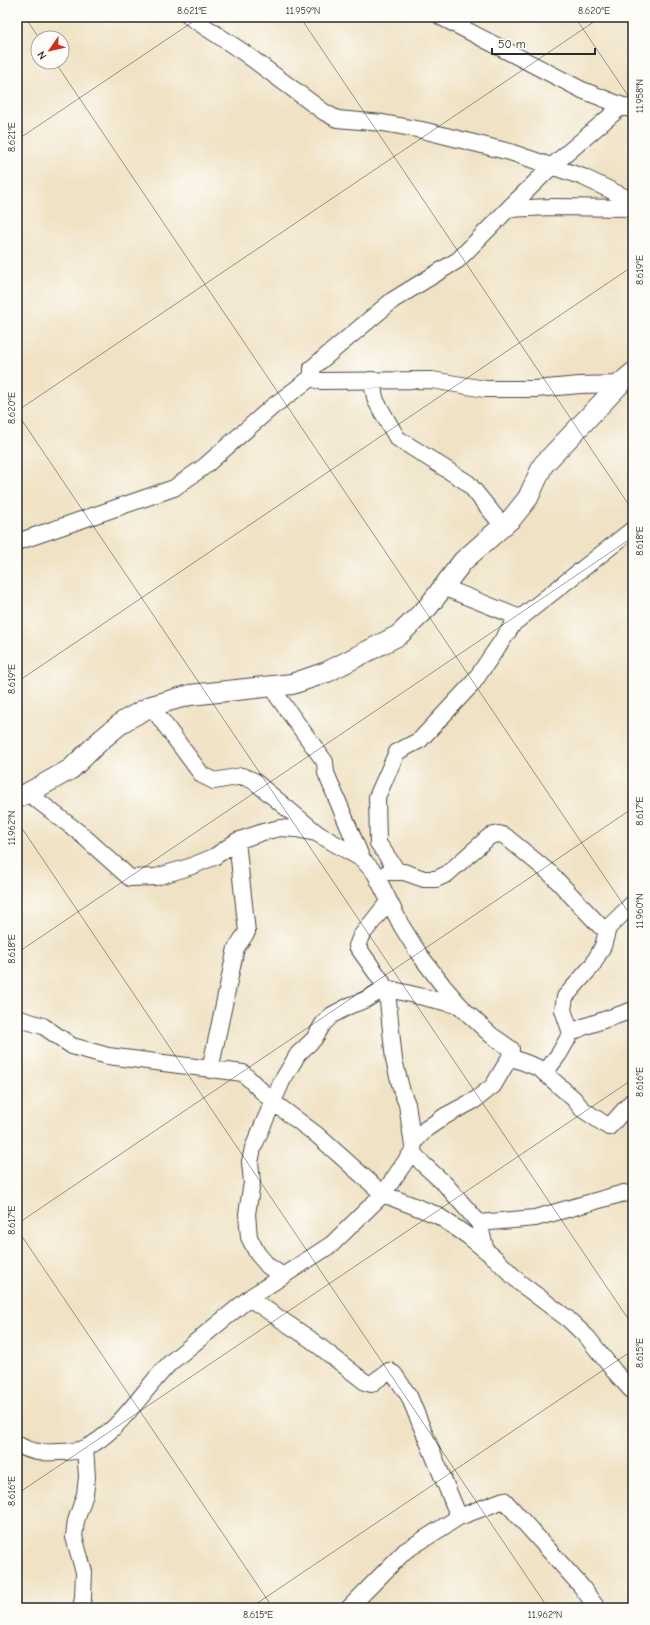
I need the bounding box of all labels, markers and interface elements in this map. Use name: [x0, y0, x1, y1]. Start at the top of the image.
text: 8.621°E: [177, 5, 207, 17]
text: 11.959°N: [286, 5, 320, 17]
text: 8.620°E: [578, 5, 610, 17]
north arrow: [30, 30, 70, 70]
scale bar: [492, 30, 595, 56]
text: 50 m: [498, 37, 526, 51]
text: N: [35, 49, 50, 62]
text: 11.958°N: [634, 79, 646, 113]
text: 8.621°E: [6, 122, 18, 152]
text: 8.619°E: [634, 255, 646, 285]
text: 8.620°E: [6, 392, 18, 424]
text: 8.618°E: [634, 526, 646, 556]
text: 8.619°E: [6, 664, 18, 694]
text: 8.617°E: [634, 796, 646, 826]
text: 11.962°N: [6, 811, 18, 845]
text: 11.960°N: [634, 893, 646, 929]
text: 8.618°E: [6, 934, 18, 964]
text: 8.616°E: [634, 1067, 646, 1097]
text: 8.617°E: [6, 1205, 18, 1235]
text: 8.615°E: [634, 1338, 646, 1368]
text: 8.616°E: [6, 1476, 18, 1506]
text: 8.615°E: [243, 1609, 273, 1621]
text: 11.962°N: [528, 1609, 562, 1621]

